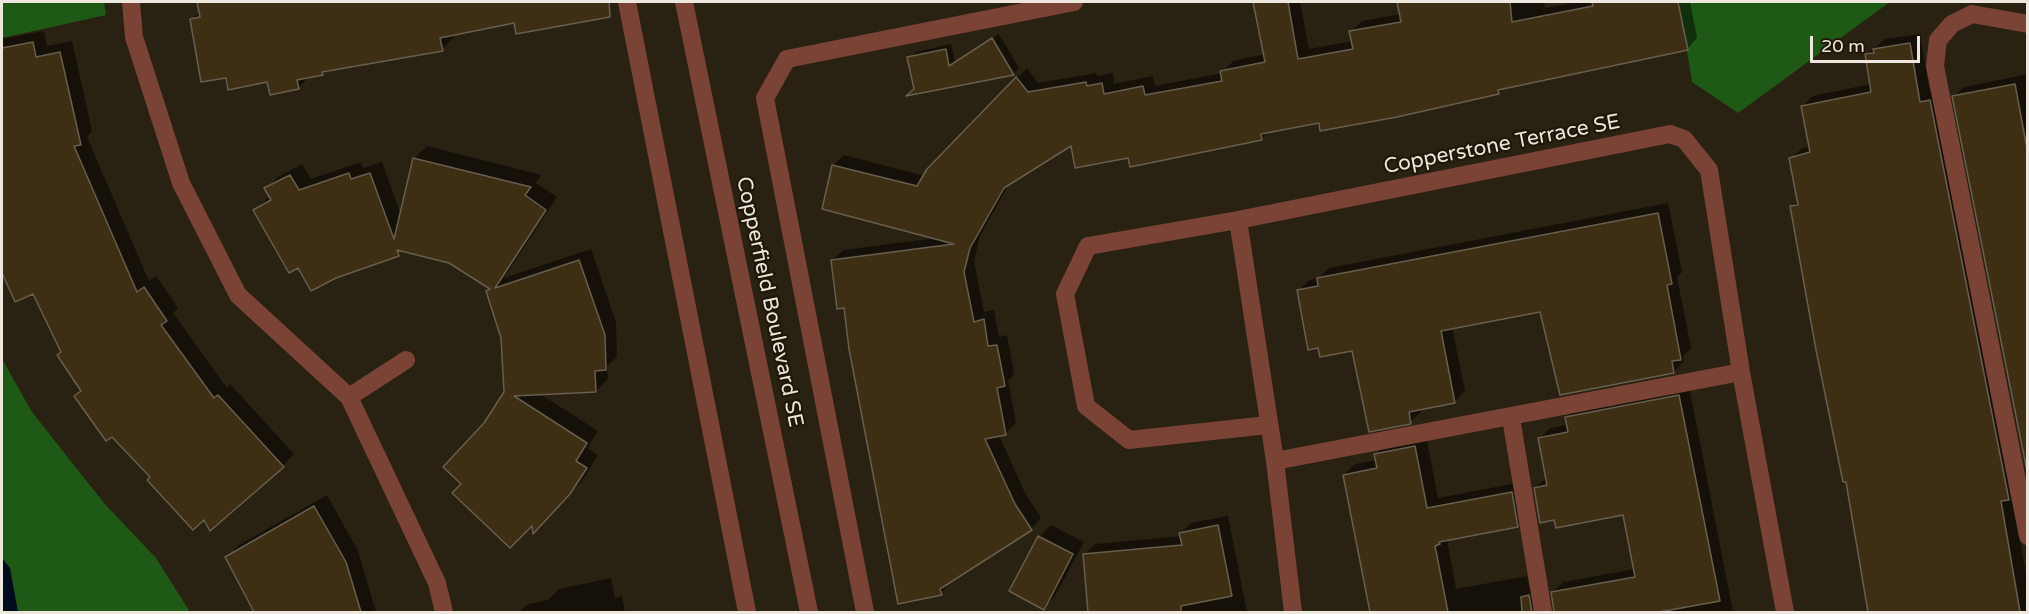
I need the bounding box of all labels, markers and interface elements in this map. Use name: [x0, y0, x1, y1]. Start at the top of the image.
scale bar: [1813, 24, 1922, 62]
text: 20 m: [1821, 35, 1865, 57]
street label: Copperstone Terrace SE: [1382, 110, 1622, 180]
street label: Copperfield Boulevard SE: [730, 175, 808, 429]

